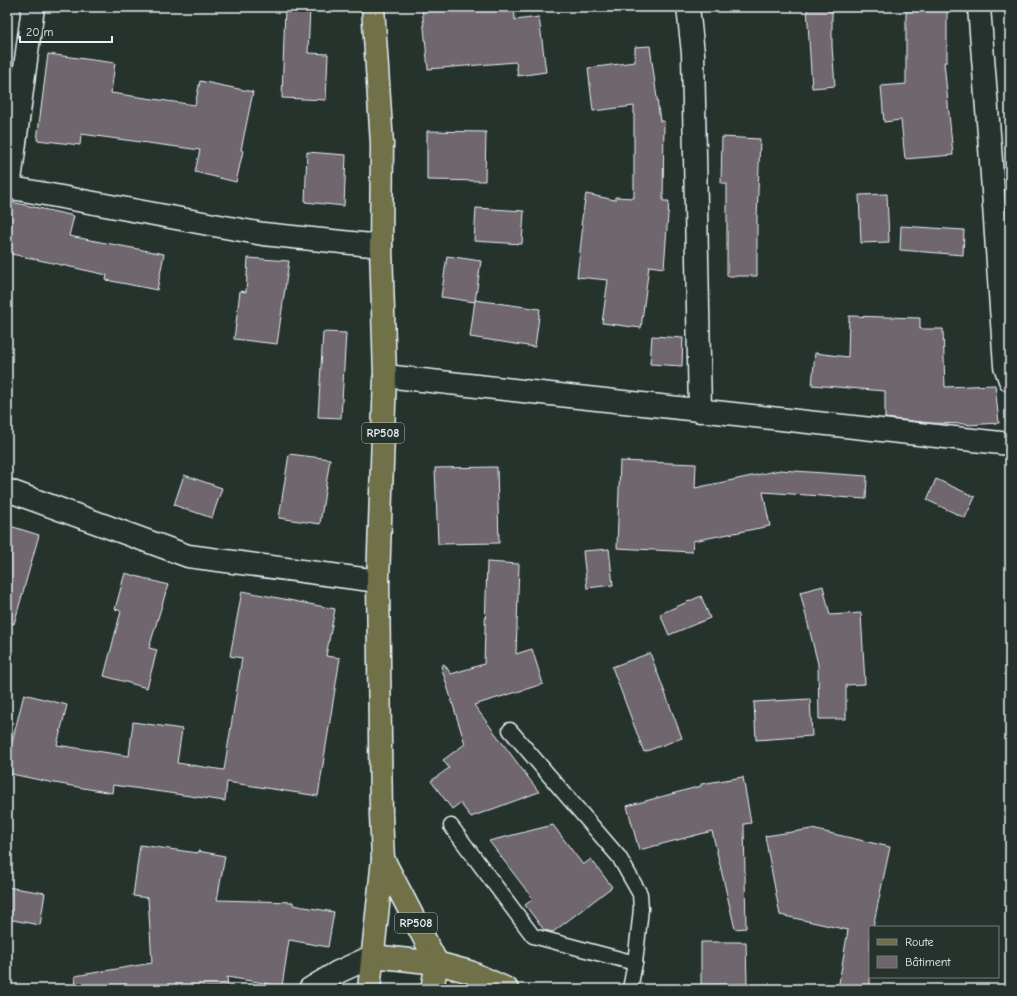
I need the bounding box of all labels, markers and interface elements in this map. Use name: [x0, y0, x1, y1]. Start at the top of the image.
scale bar: [20, 18, 112, 44]
text: 20 m: [26, 25, 54, 39]
road number: RP508: [362, 423, 404, 443]
road number: RP508: [395, 913, 437, 933]
legend: [869, 926, 999, 978]
text: Route: [905, 935, 934, 949]
text: Bâtiment: [905, 955, 951, 969]

